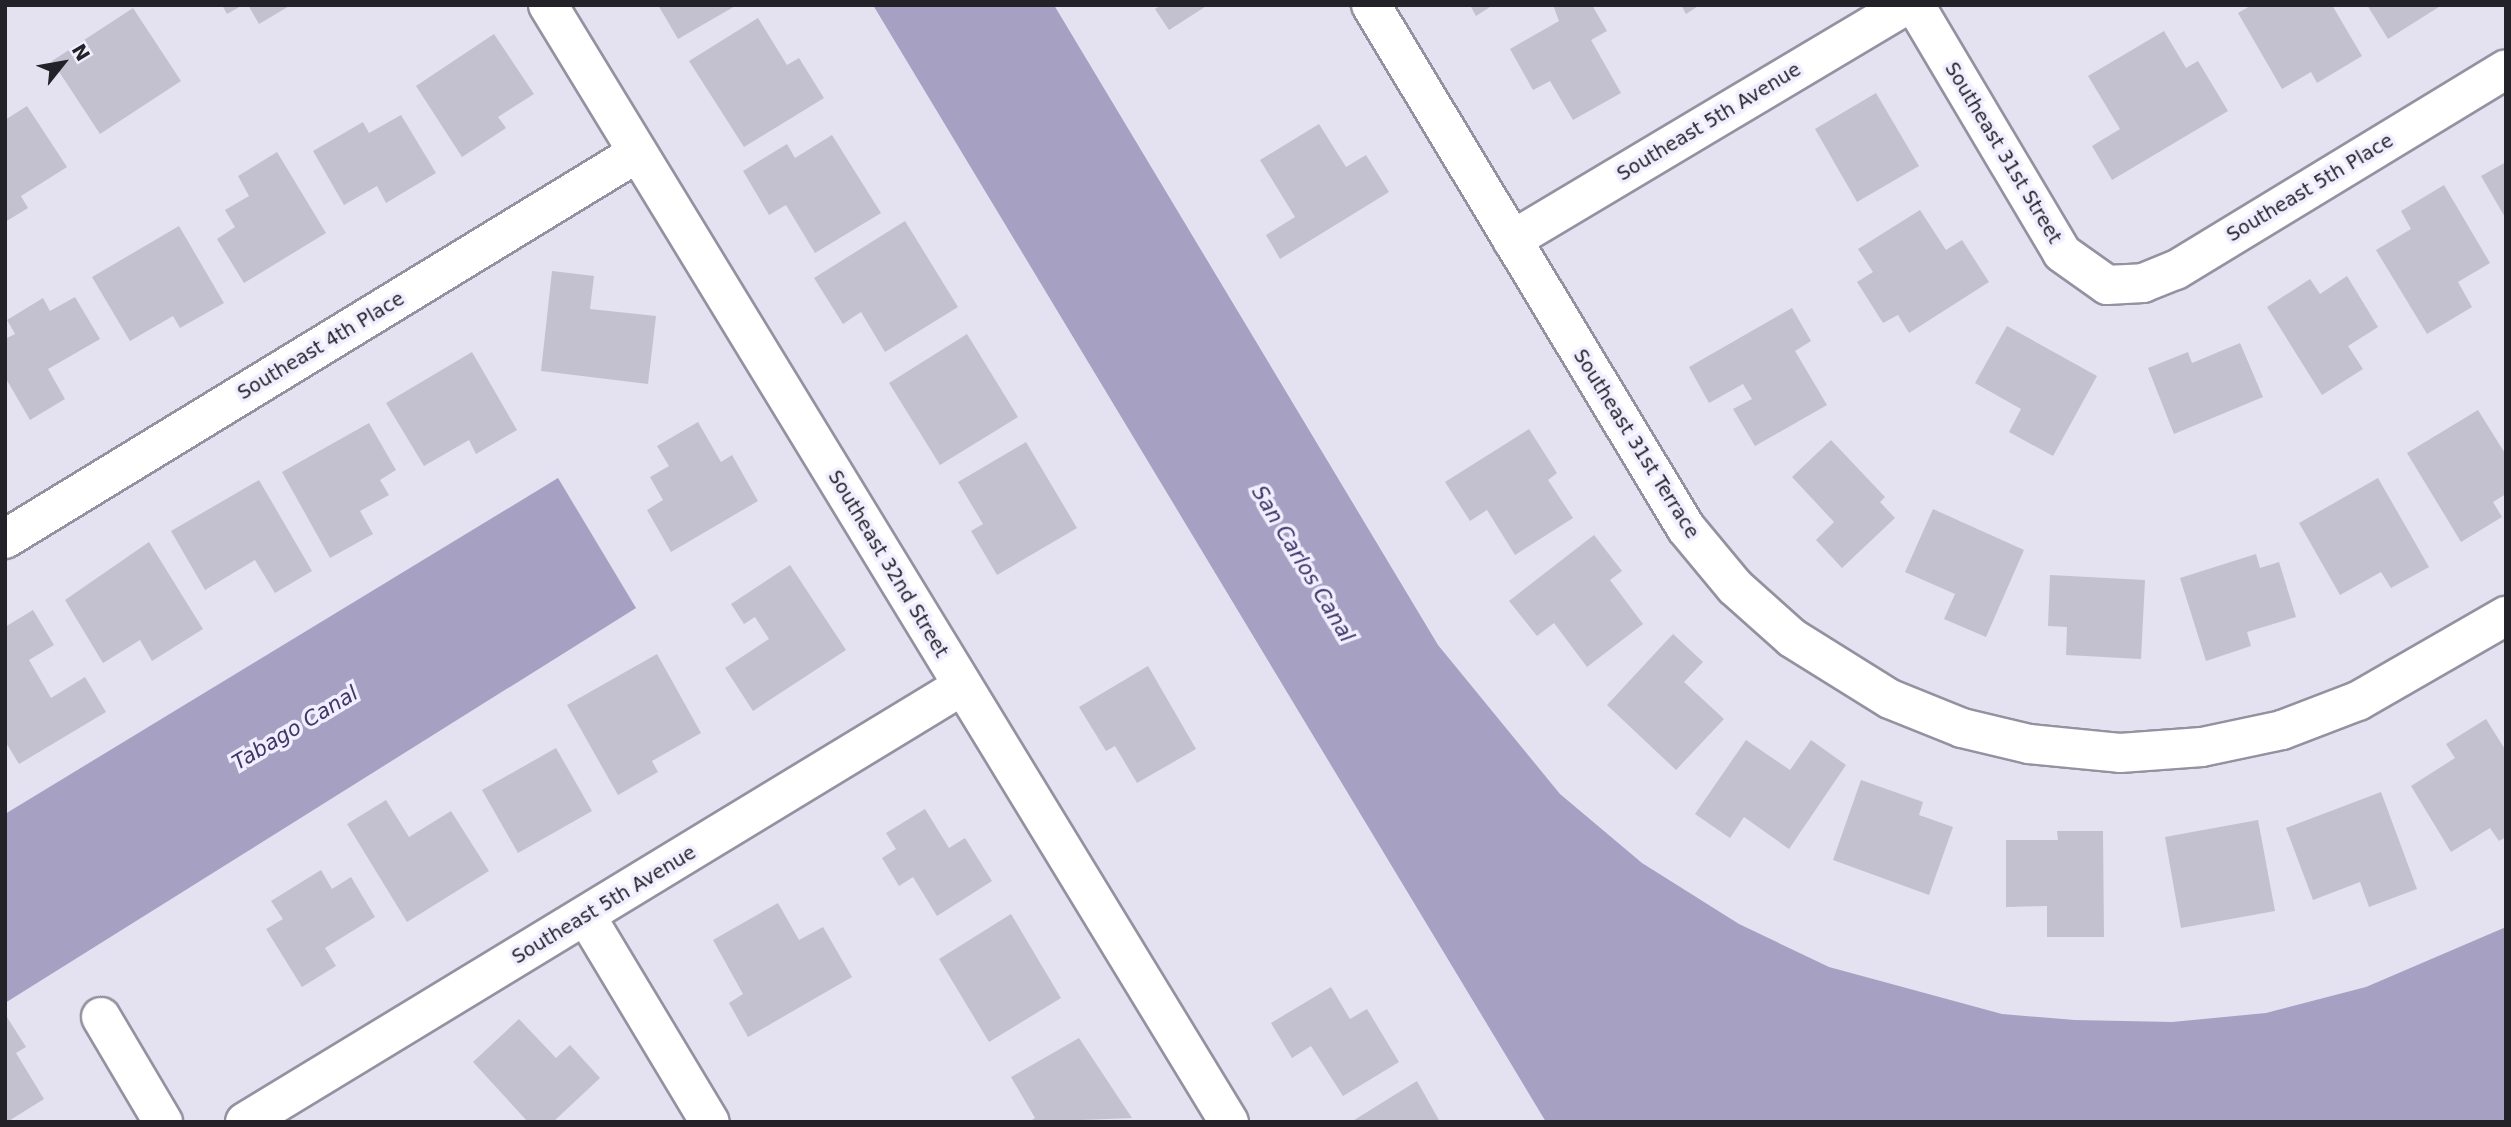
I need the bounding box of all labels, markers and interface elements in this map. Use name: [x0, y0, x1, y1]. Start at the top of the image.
north arrow: [28, 28, 98, 98]
text: N: [67, 40, 95, 65]
street label: Southeast 5th Avenue: [1613, 58, 1805, 186]
street label: Southeast 31st Street: [1940, 58, 2066, 248]
street label: Southeast 5th Place: [2223, 129, 2397, 247]
street label: Southeast 4th Place: [234, 287, 408, 405]
street label: Southeast 31st Terrace: [1568, 345, 1704, 543]
street label: Southeast 32nd Street: [823, 466, 953, 662]
water label: San Carlos Canal: [1246, 481, 1360, 647]
water label: Tabago Canal: [228, 681, 362, 775]
street label: Southeast 5th Avenue: [508, 841, 700, 969]

